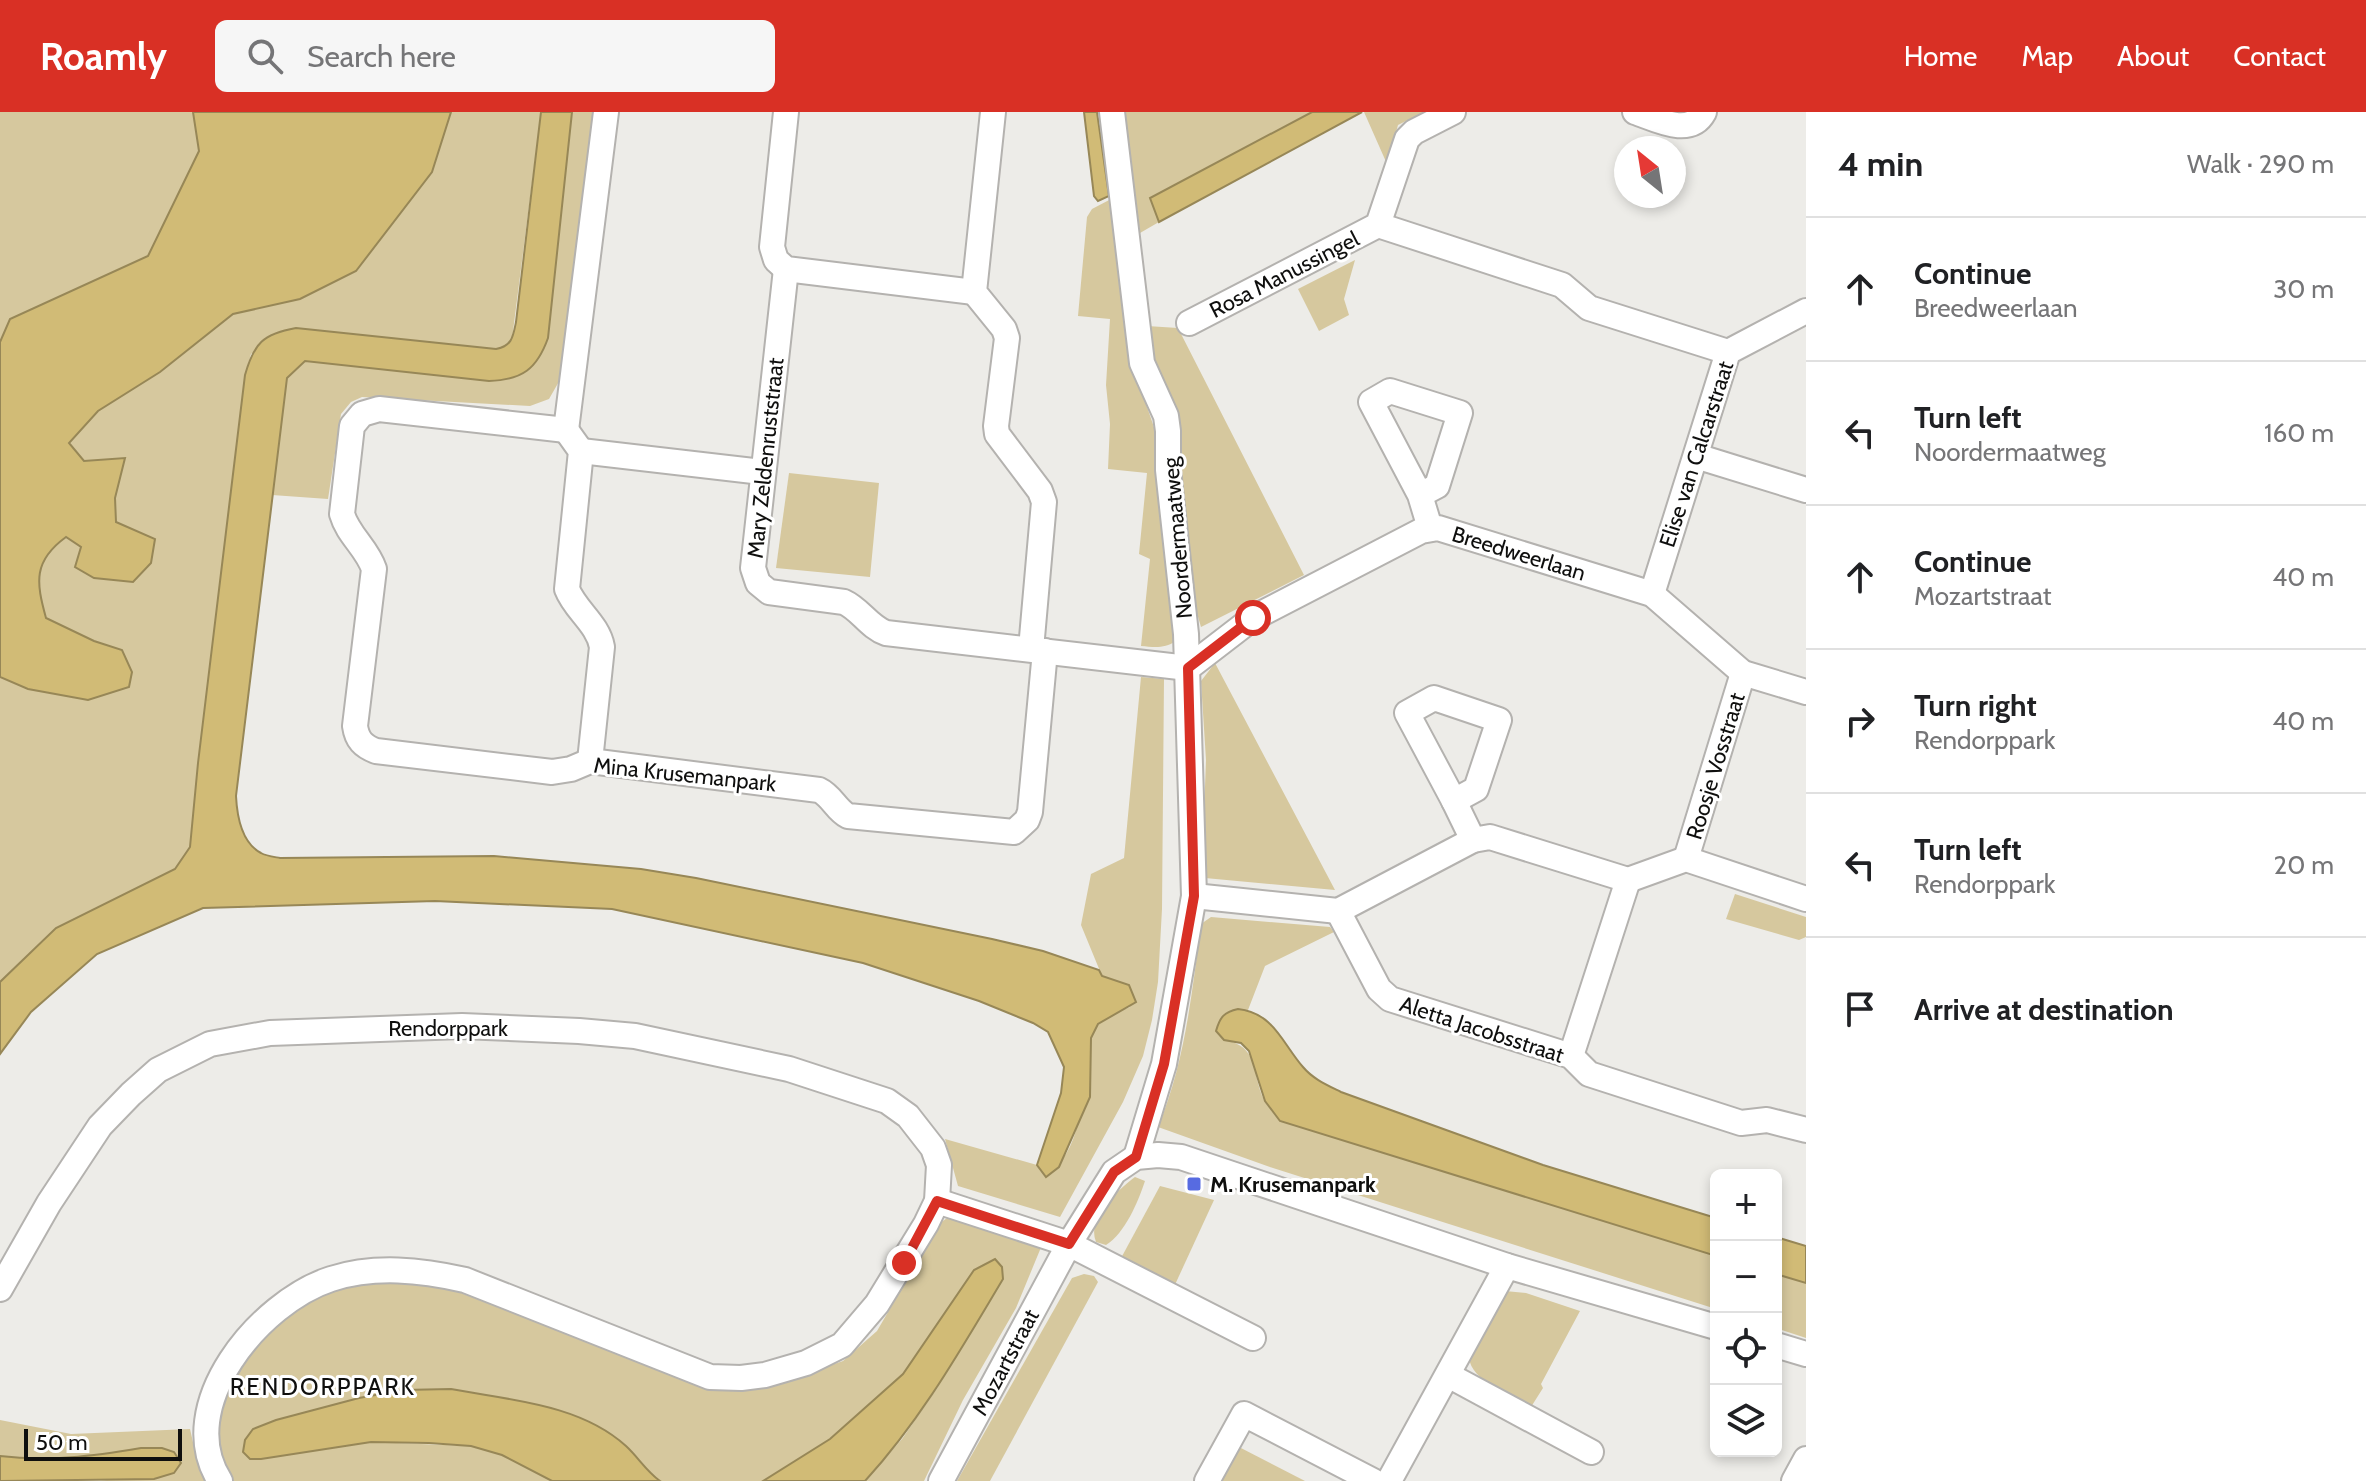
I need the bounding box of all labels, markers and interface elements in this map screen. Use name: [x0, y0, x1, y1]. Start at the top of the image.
search box: [215, 20, 775, 92]
text: Roamly: [40, 33, 167, 80]
icon: search: [243, 34, 287, 78]
text: Search here: [307, 38, 456, 75]
text: Home: [1904, 39, 1977, 73]
text: Map: [2021, 39, 2073, 73]
text: About: [2117, 39, 2189, 73]
text: Contact: [2233, 39, 2326, 73]
north arrow: [1614, 136, 1686, 208]
text: 4 min: [1838, 143, 1923, 185]
text: Walk · 290 m: [2187, 148, 2334, 180]
street label: Rosa Manussingel: [1205, 225, 1364, 324]
text: Continue: [1914, 255, 2031, 292]
icon: ahead: [1838, 267, 1882, 311]
text: 30 m: [2273, 273, 2334, 305]
text: Breedweerlaan: [1914, 292, 2078, 324]
street label: Mary Zeldenruststraat: [742, 356, 790, 560]
street label: Elise van Calcarstraat: [1654, 357, 1739, 551]
text: Turn left: [1914, 399, 2022, 436]
icon: left: [1838, 411, 1882, 455]
text: 160 m: [2264, 417, 2334, 449]
text: Noordermaatweg: [1914, 436, 2106, 468]
street label: Noordermaatweg: [1157, 455, 1198, 620]
street label: Breedweerlaan: [1449, 520, 1589, 587]
text: Continue: [1914, 543, 2031, 580]
icon: ahead: [1838, 555, 1882, 599]
text: 40 m: [2272, 561, 2334, 593]
text: Mozartstraat: [1914, 580, 2052, 612]
route start: [1235, 600, 1271, 636]
text: Turn right: [1914, 687, 2037, 724]
street label: Roosje Vosstraat: [1680, 689, 1751, 843]
icon: right: [1838, 699, 1882, 743]
text: 40 m: [2272, 705, 2334, 737]
text: Rendorppark: [1914, 724, 2055, 756]
street label: Mina Krusemanpark: [592, 751, 778, 798]
text: Turn left: [1914, 831, 2022, 868]
icon: left: [1838, 843, 1882, 887]
text: 20 m: [2274, 849, 2334, 881]
text: Rendorppark: [1914, 868, 2055, 900]
icon: arrive: [1838, 987, 1882, 1031]
street label: Aletta Jacobsstraat: [1396, 990, 1568, 1069]
text: Arrive at destination: [1914, 991, 2174, 1028]
street label: Rendorppark: [388, 1015, 508, 1042]
map controls: [1710, 1169, 1782, 1457]
button: +: [1710, 1169, 1782, 1241]
place label: M. Krusemanpark: [1210, 1171, 1376, 1198]
marker: M. Krusemanpark: [1185, 1175, 1203, 1193]
button: −: [1710, 1241, 1782, 1313]
route end: [886, 1245, 922, 1281]
street label: Mozartstraat: [966, 1304, 1045, 1420]
button: locate: [1710, 1313, 1782, 1385]
district label: RENDORPPARK: [230, 1372, 416, 1401]
button: layers: [1710, 1385, 1782, 1457]
scale bar: [24, 1425, 182, 1461]
text: 50 m: [36, 1429, 88, 1456]

